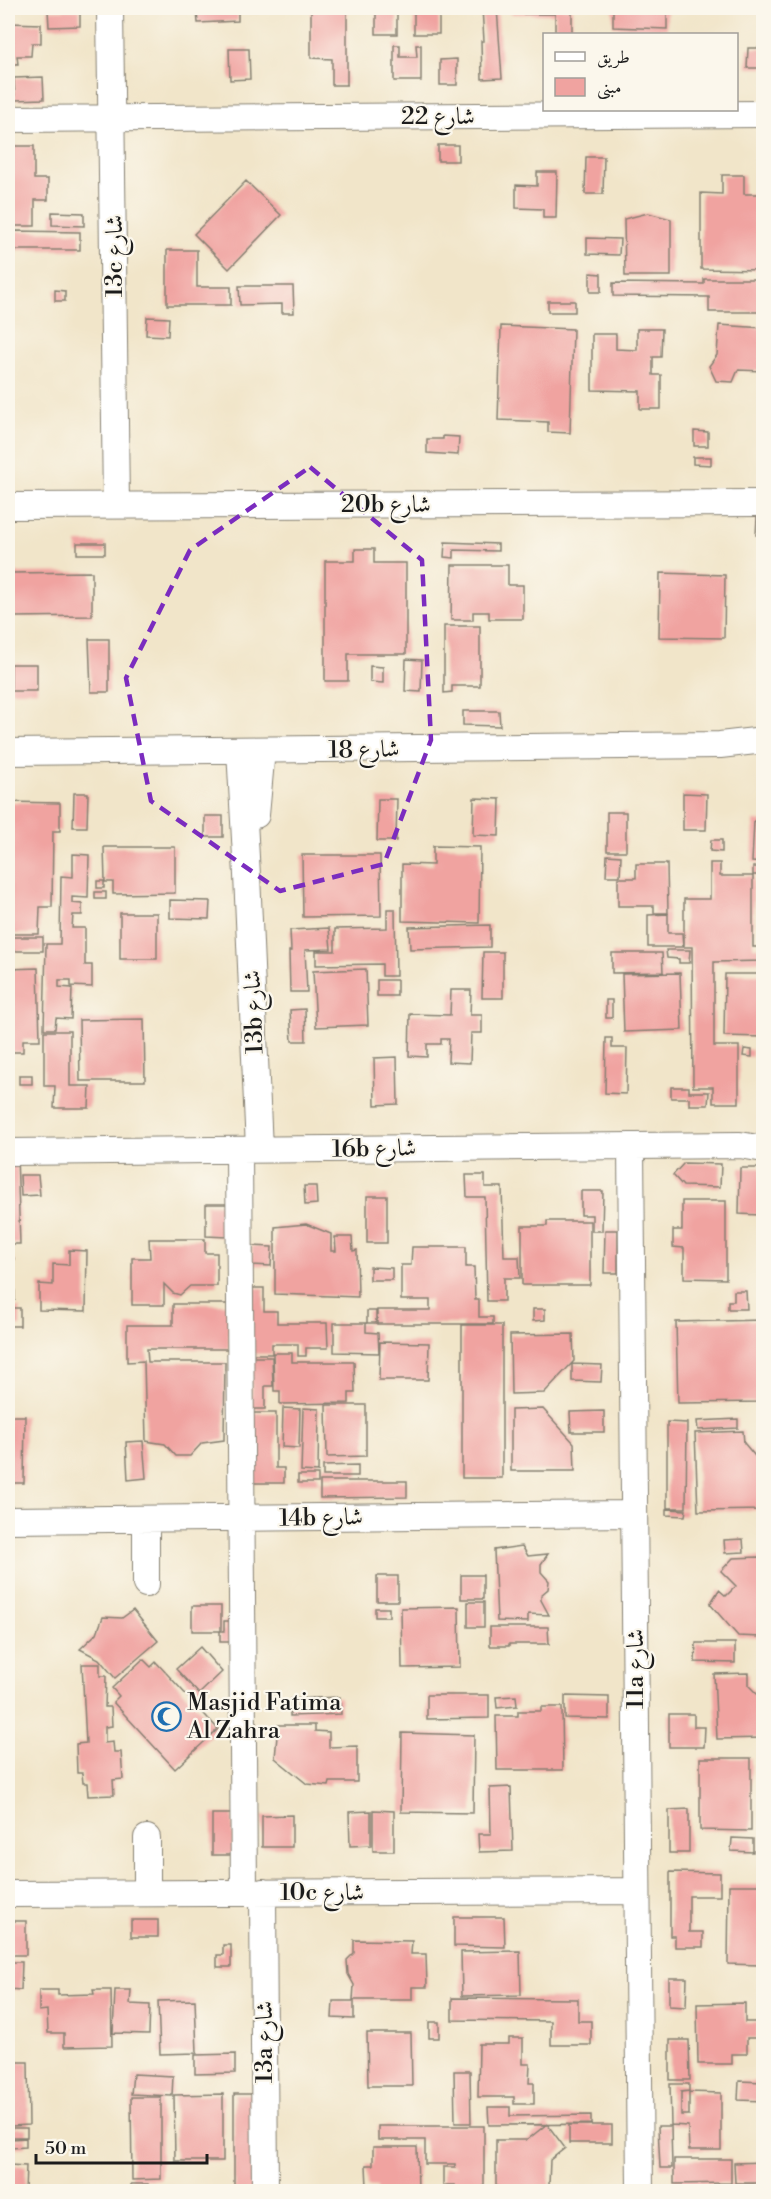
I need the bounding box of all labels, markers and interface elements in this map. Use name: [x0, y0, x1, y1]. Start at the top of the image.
legend: [543, 33, 738, 111]
text: طريق: [597, 46, 630, 69]
text: مبنى: [597, 76, 622, 100]
street label: شارع 22: [401, 102, 475, 136]
street label: 13c شارع: [100, 215, 134, 297]
street label: 20b شارع: [341, 490, 431, 524]
street label: شارع 18: [328, 734, 400, 770]
street label: 13b شارع: [238, 969, 274, 1054]
street label: 16b شارع: [332, 1133, 417, 1169]
street label: 14b شارع: [279, 1502, 363, 1538]
street label: 11a شارع: [621, 1629, 655, 1709]
place label: Masjid Fatima Al Zahra: [186, 1688, 342, 1746]
mosque icon: Masjid Fatima Al Zahra: [150, 1700, 182, 1732]
street label: 10c شارع: [280, 1878, 364, 1912]
street label: 13a شارع: [250, 2001, 284, 2083]
scale bar: [36, 2127, 207, 2165]
text: 50 m: [45, 2137, 87, 2160]

